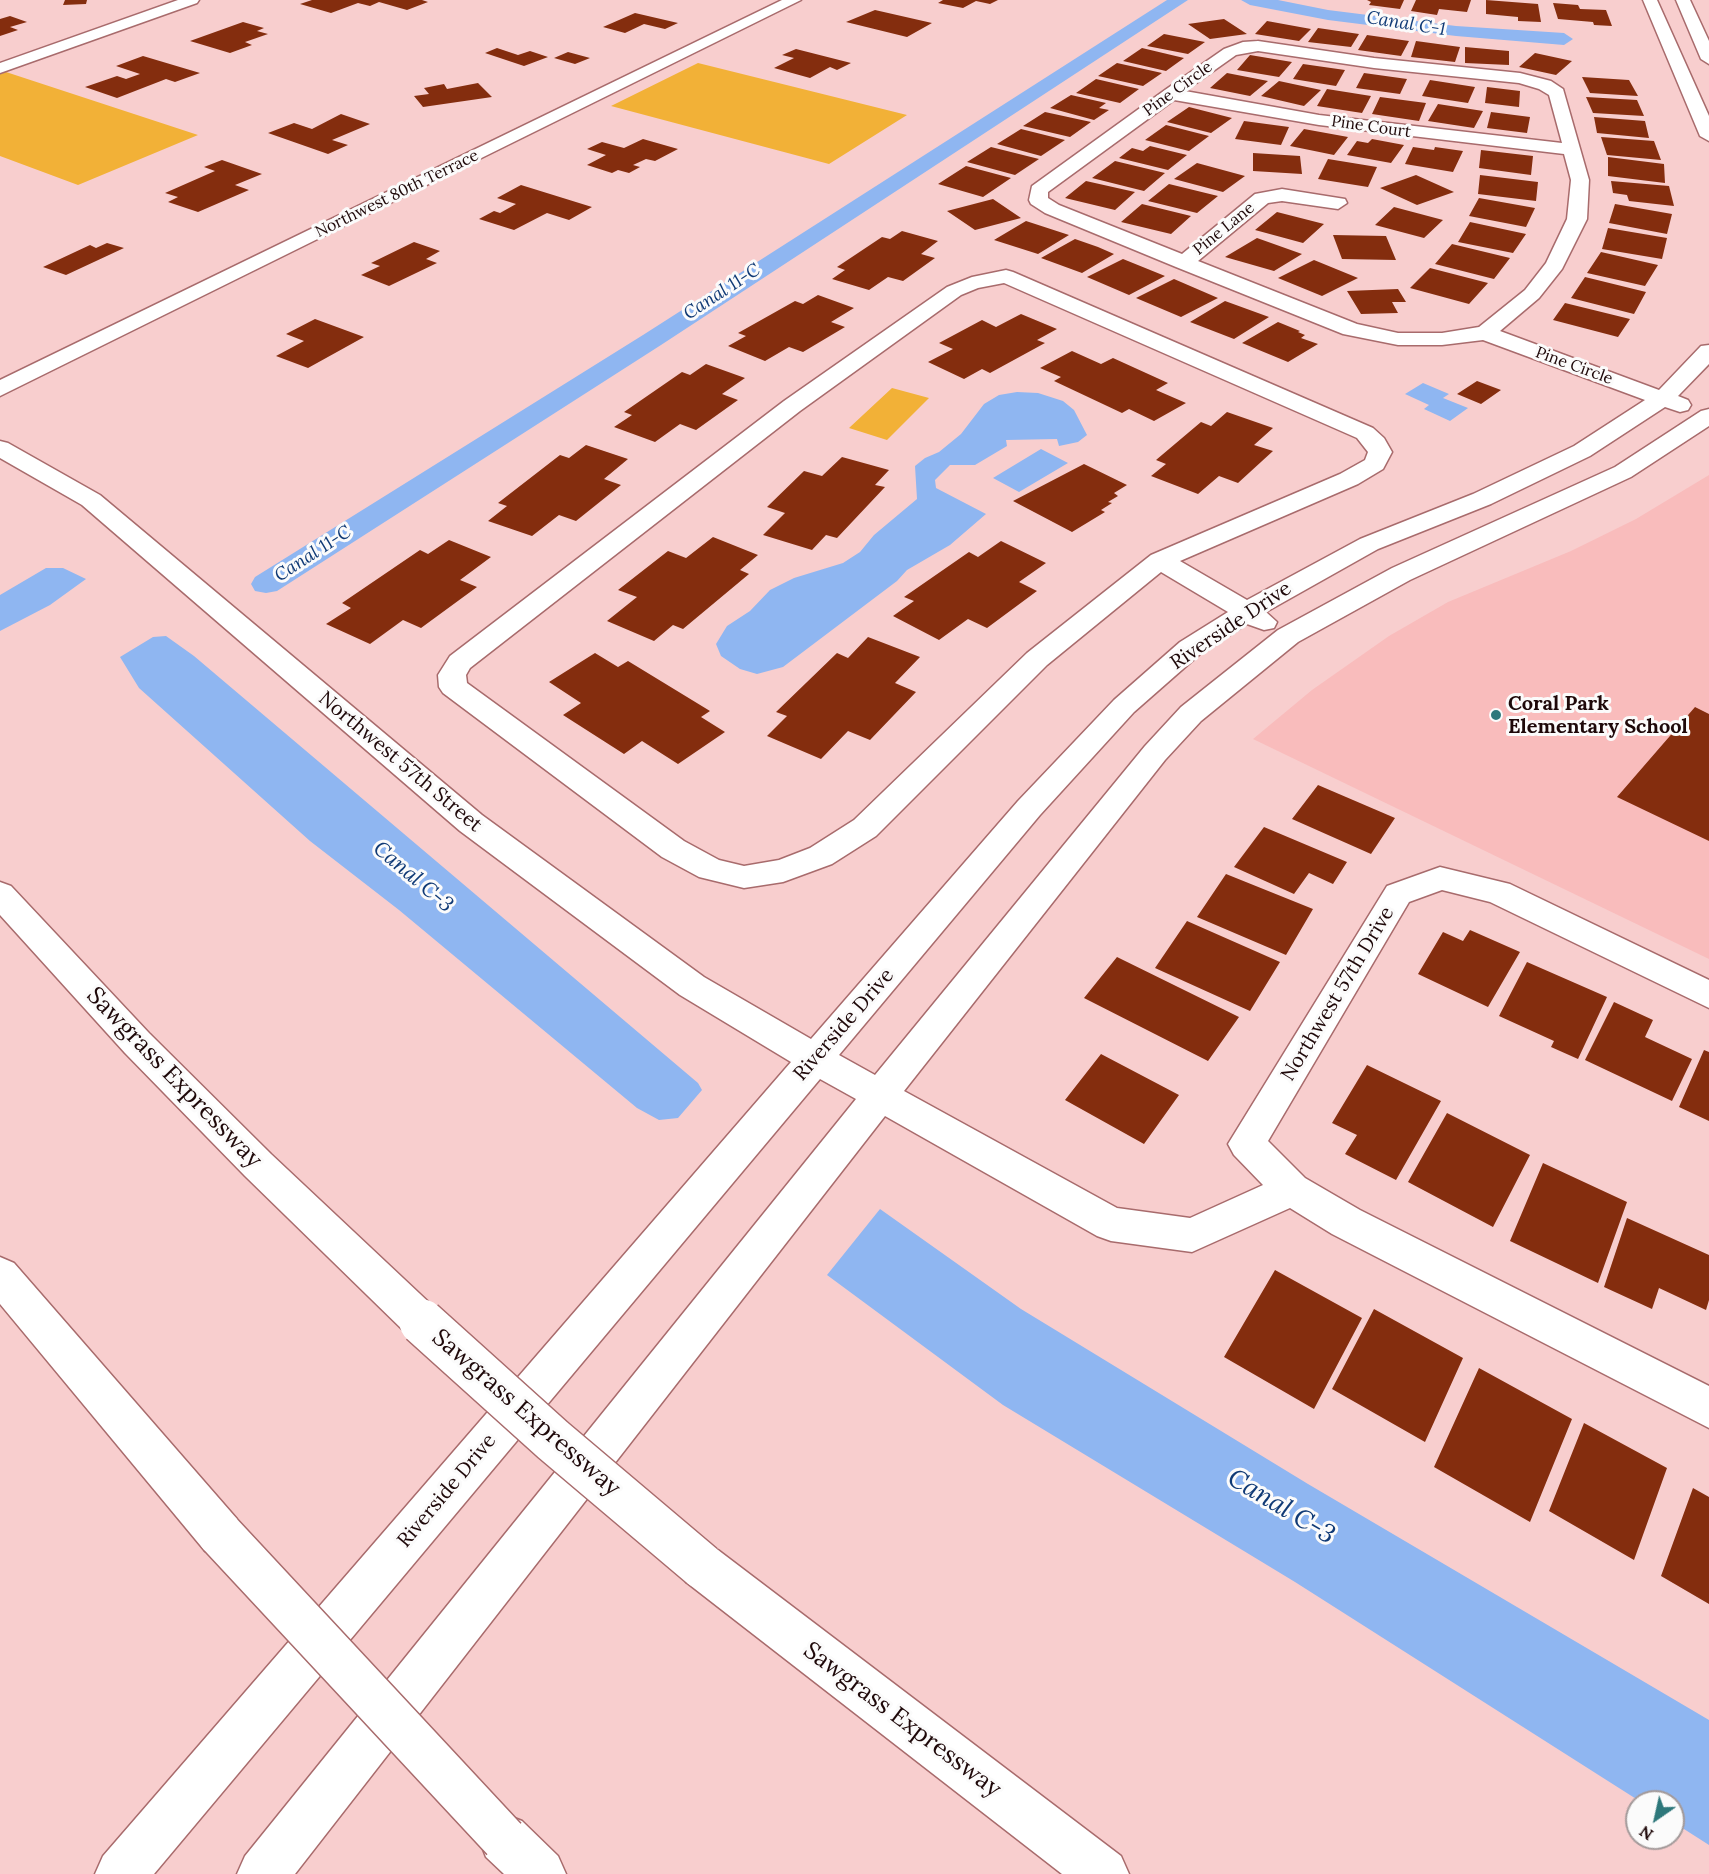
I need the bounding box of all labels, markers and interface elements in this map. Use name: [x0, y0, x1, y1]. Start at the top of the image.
water label: Canal C-1: [1365, 7, 1447, 41]
street label: Pine Circle: [1140, 57, 1216, 121]
street label: Pine Court: [1330, 112, 1412, 142]
street label: Northwest 80th Terrace: [312, 146, 482, 242]
street label: Pine Lane: [1190, 199, 1258, 259]
water label: Canal 11-C: [680, 259, 764, 325]
street label: Pine Circle: [1533, 343, 1615, 389]
water label: Canal 11-C: [271, 521, 355, 587]
street label: Riverside Drive: [1166, 577, 1296, 675]
street label: Northwest 57th Street: [313, 687, 487, 837]
place label: Coral Park Elementary School: [1508, 692, 1688, 739]
marker: Coral Park Elementary School: [1489, 708, 1503, 722]
water label: Canal C-3: [368, 836, 458, 918]
street label: Northwest 57th Drive: [1276, 902, 1400, 1086]
street label: Riverside Drive: [789, 964, 899, 1086]
street label: Sawgrass Expressway: [80, 982, 268, 1174]
street label: Sawgrass Expressway: [426, 1323, 626, 1503]
street label: Riverside Drive: [393, 1429, 501, 1553]
water label: Canal C-3: [1222, 1463, 1340, 1551]
street label: Sawgrass Expressway: [797, 1636, 1007, 1804]
north arrow: [1625, 1790, 1685, 1850]
text: N: [1635, 1822, 1657, 1845]

